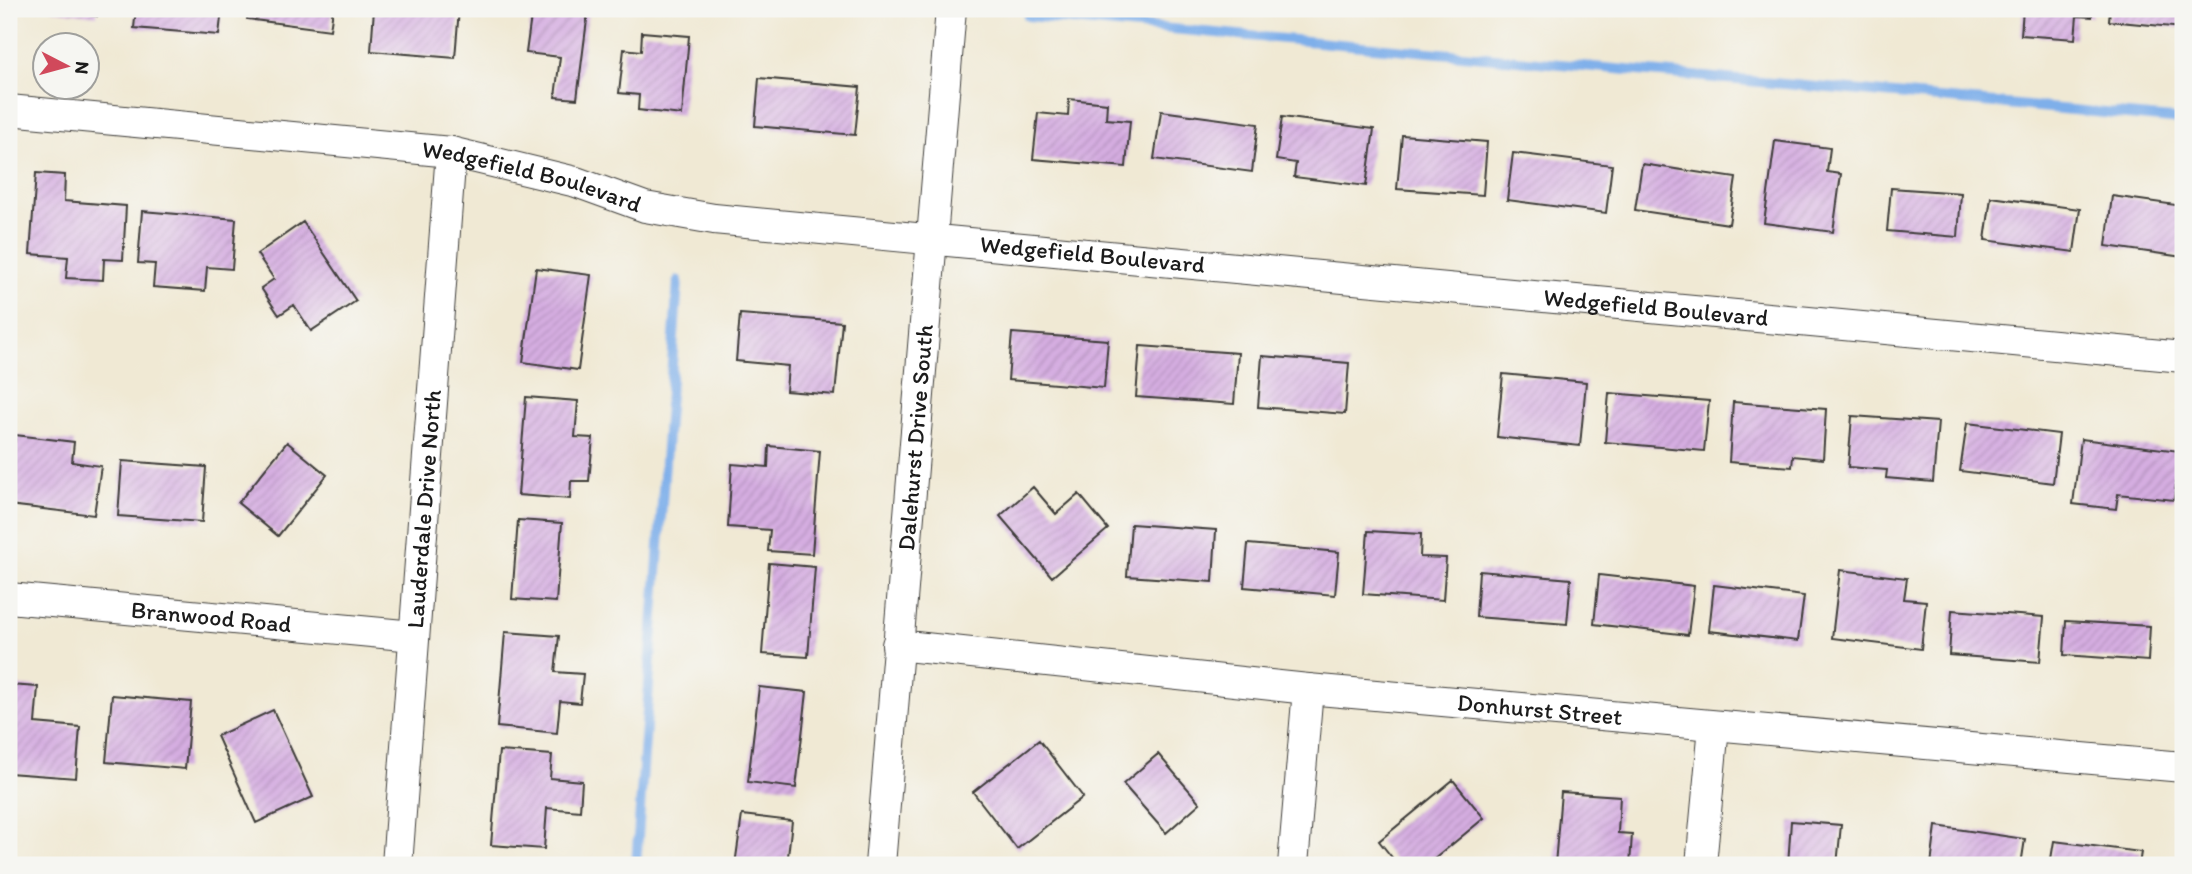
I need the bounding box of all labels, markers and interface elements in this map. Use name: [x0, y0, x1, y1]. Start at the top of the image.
north arrow: [32, 32, 102, 102]
text: N: [70, 60, 95, 75]
street label: Wedgefield Boulevard: [421, 134, 645, 218]
street label: Wedgefield Boulevard: [979, 229, 1206, 279]
street label: Wedgefield Boulevard: [1542, 282, 1770, 332]
street label: Dalehurst Drive South: [891, 323, 939, 552]
street label: Lauderdale Drive North: [400, 388, 447, 630]
street label: Branwood Road: [130, 595, 293, 638]
street label: Donhurst Street: [1456, 687, 1624, 731]

